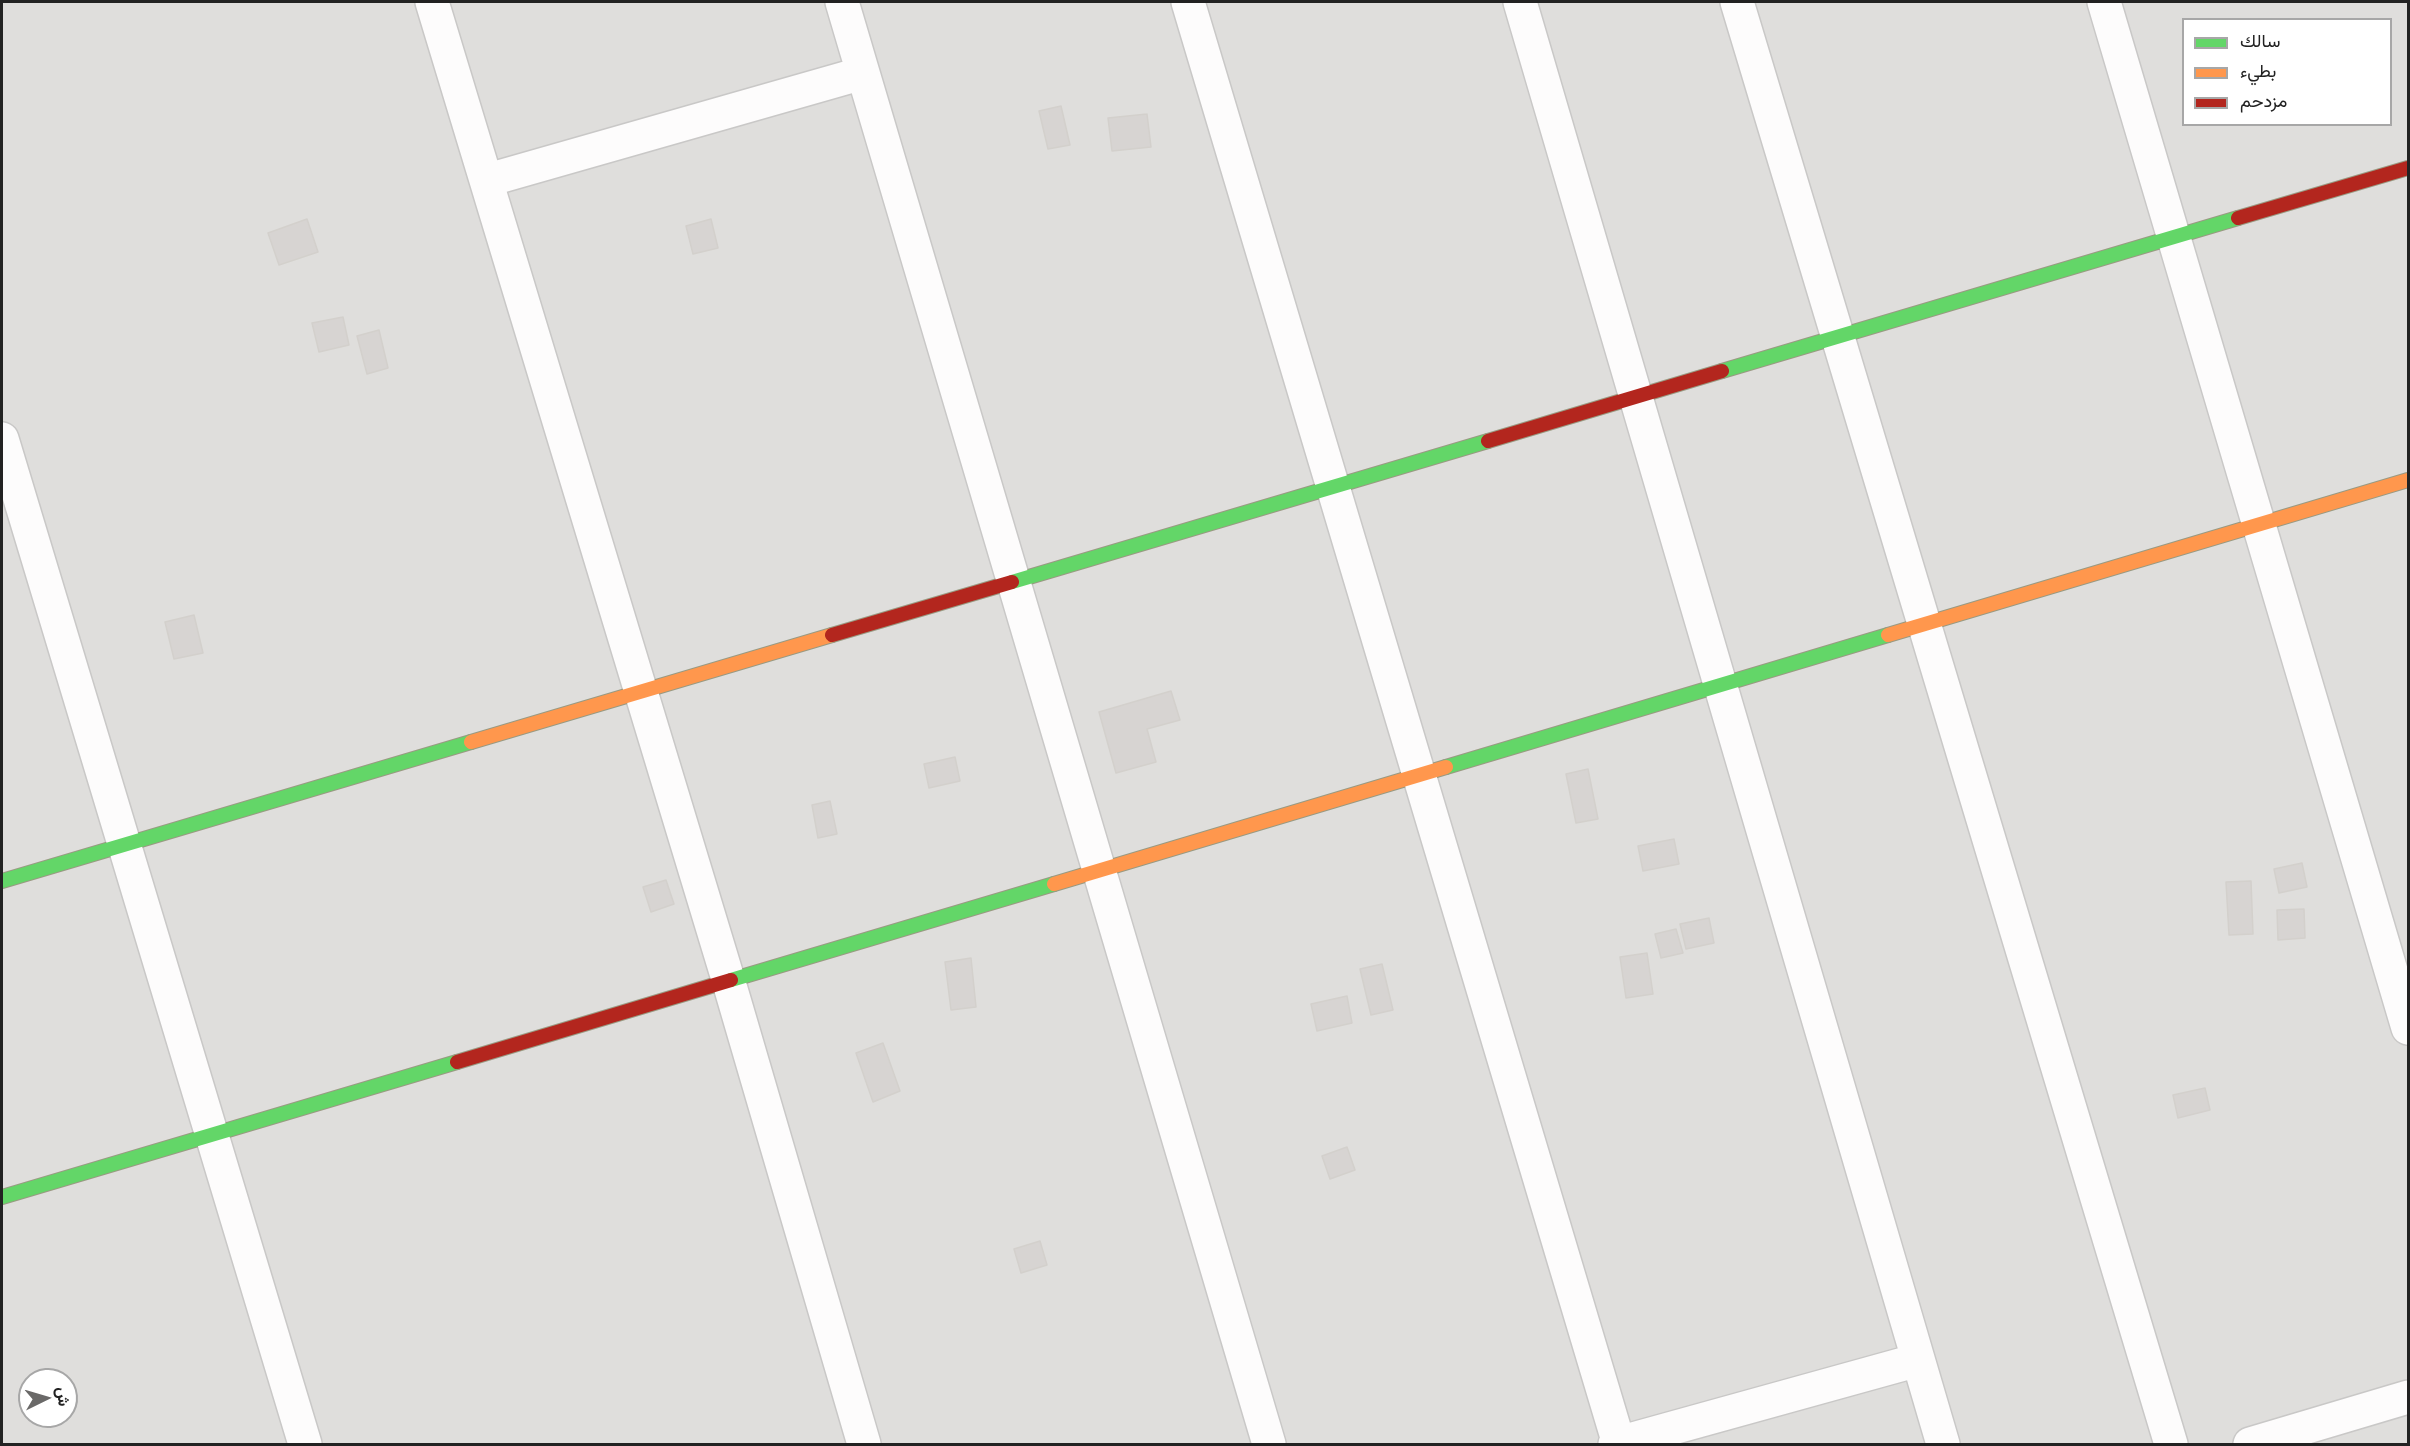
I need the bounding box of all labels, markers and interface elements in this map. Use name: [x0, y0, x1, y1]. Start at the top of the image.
legend: [2182, 18, 2392, 126]
text: سالك: [2240, 30, 2280, 51]
text: بطيء: [2240, 60, 2276, 81]
text: مزدحم: [2240, 90, 2287, 111]
north arrow: [18, 1368, 78, 1428]
text: ش: [54, 1386, 74, 1407]

